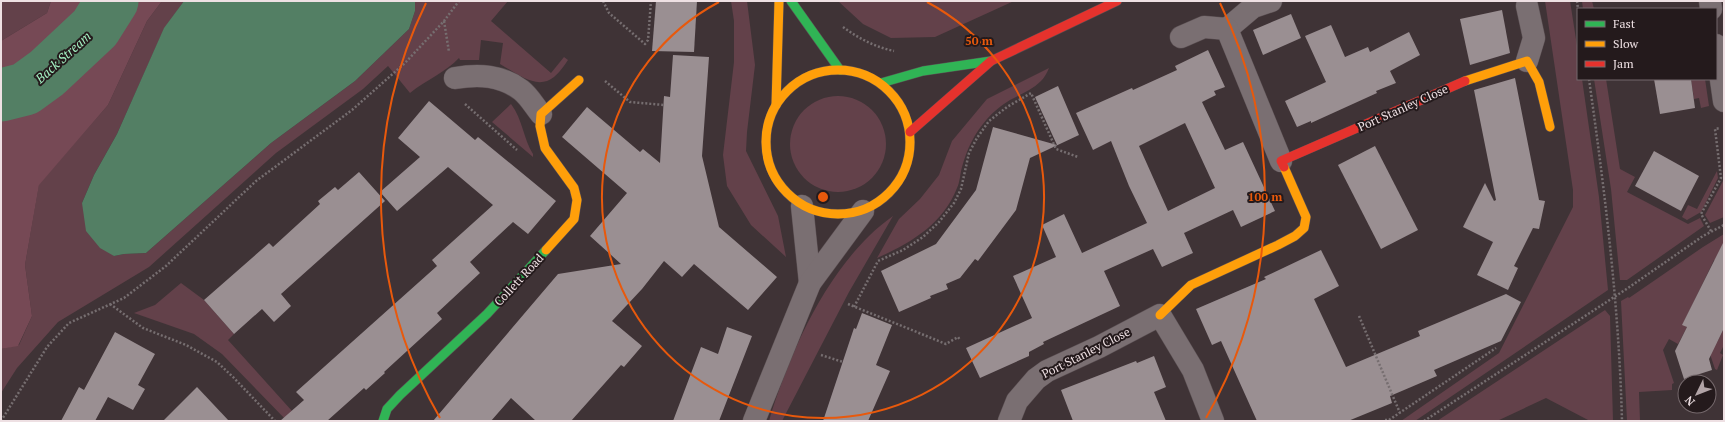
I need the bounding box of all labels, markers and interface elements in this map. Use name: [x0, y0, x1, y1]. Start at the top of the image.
legend: [1577, 8, 1717, 80]
text: Fast: [1613, 16, 1636, 31]
water label: Back Stream: [30, 27, 95, 88]
text: 50 m: [965, 33, 993, 48]
text: Slow: [1613, 36, 1639, 51]
text: Jam: [1613, 56, 1634, 71]
street label: Port Stanley Close: [1355, 81, 1450, 134]
text: 100 m: [1248, 189, 1282, 204]
centre of rings: [816, 190, 830, 204]
street label: Collett Road: [491, 250, 547, 309]
street label: Port Stanley Close: [1039, 324, 1132, 381]
north arrow: [1677, 374, 1717, 414]
text: N: [1681, 393, 1698, 409]

